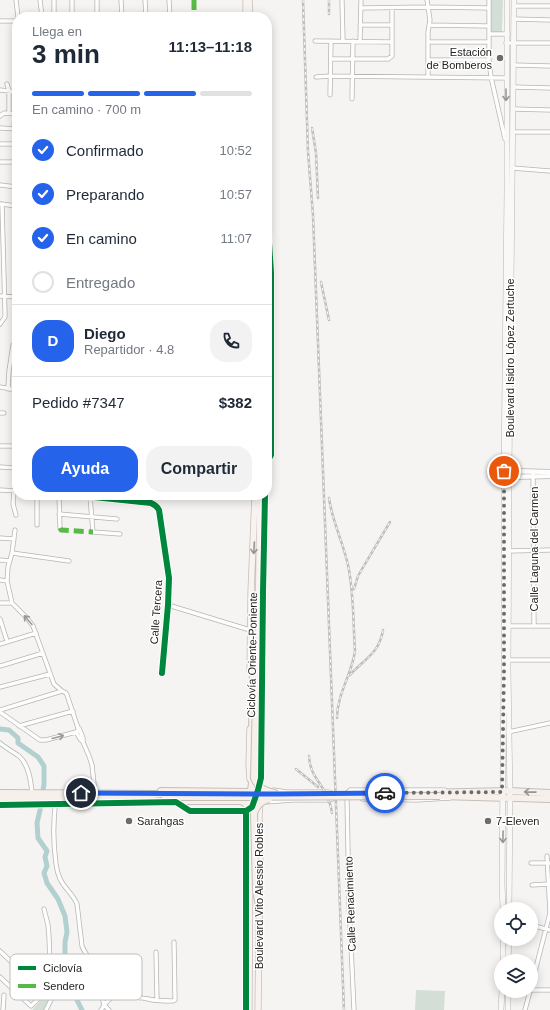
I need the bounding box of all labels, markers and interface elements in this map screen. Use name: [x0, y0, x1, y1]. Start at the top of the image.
text: Llega en: [32, 24, 82, 39]
text: 11:13–11:18: [169, 38, 252, 55]
text: 3 min: [32, 39, 100, 69]
place label: Estación de Bomberos: [427, 46, 492, 71]
marker: Estación de Bomberos: [495, 53, 505, 63]
one-way arrow: [502, 88, 510, 101]
text: En camino · 700 m: [32, 102, 141, 117]
icon: check: [32, 139, 54, 161]
text: Confirmado: [66, 142, 144, 159]
text: 10:52: [219, 143, 252, 158]
icon: check: [32, 183, 54, 205]
text: Preparando: [66, 186, 144, 203]
text: 10:57: [219, 187, 252, 202]
icon: check: [32, 227, 54, 249]
text: En camino: [66, 230, 137, 247]
text: 11:07: [220, 231, 252, 246]
text: Entregado: [66, 274, 135, 291]
street label: Boulevard Isidro López Zertuche: [504, 279, 516, 437]
button: phone: [210, 320, 252, 362]
text: Diego: [84, 325, 126, 342]
text: D: [48, 332, 58, 349]
text: Repartidor · 4.8: [84, 342, 174, 357]
text: Pedido #7347: [32, 394, 125, 411]
text: $382: [219, 394, 252, 411]
button: Ayuda: [32, 446, 138, 492]
button: Compartir: [146, 446, 252, 492]
pin: [487, 454, 521, 488]
icon: bag: [493, 460, 515, 482]
street label: Calle Laguna del Carmen: [528, 487, 540, 611]
one-way arrow: [250, 541, 257, 554]
street label: Calle Tercera: [148, 578, 164, 645]
street label: Ciclovía Oriente-Poniente: [245, 592, 259, 718]
one-way arrow: [23, 614, 32, 625]
one-way arrow: [51, 733, 64, 740]
courier: [365, 773, 405, 813]
pin: [64, 776, 98, 810]
icon: home: [70, 782, 92, 804]
icon: car: [374, 782, 396, 804]
one-way arrow: [524, 788, 537, 796]
place label: Sarahgas: [137, 815, 185, 827]
place label: 7-Eleven: [496, 815, 539, 827]
marker: Sarahgas: [124, 816, 134, 826]
marker: 7-Eleven: [483, 816, 493, 826]
street label: Boulevard Vito Alessio Robles: [253, 822, 265, 969]
one-way arrow: [499, 830, 507, 843]
street label: Calle Renacimiento: [342, 856, 358, 952]
map controls: [494, 902, 538, 998]
button: locate: [494, 902, 538, 946]
legend: [10, 954, 142, 1000]
button: layers: [494, 954, 538, 998]
text: Ciclovía: [43, 962, 83, 974]
text: Sendero: [43, 980, 85, 992]

